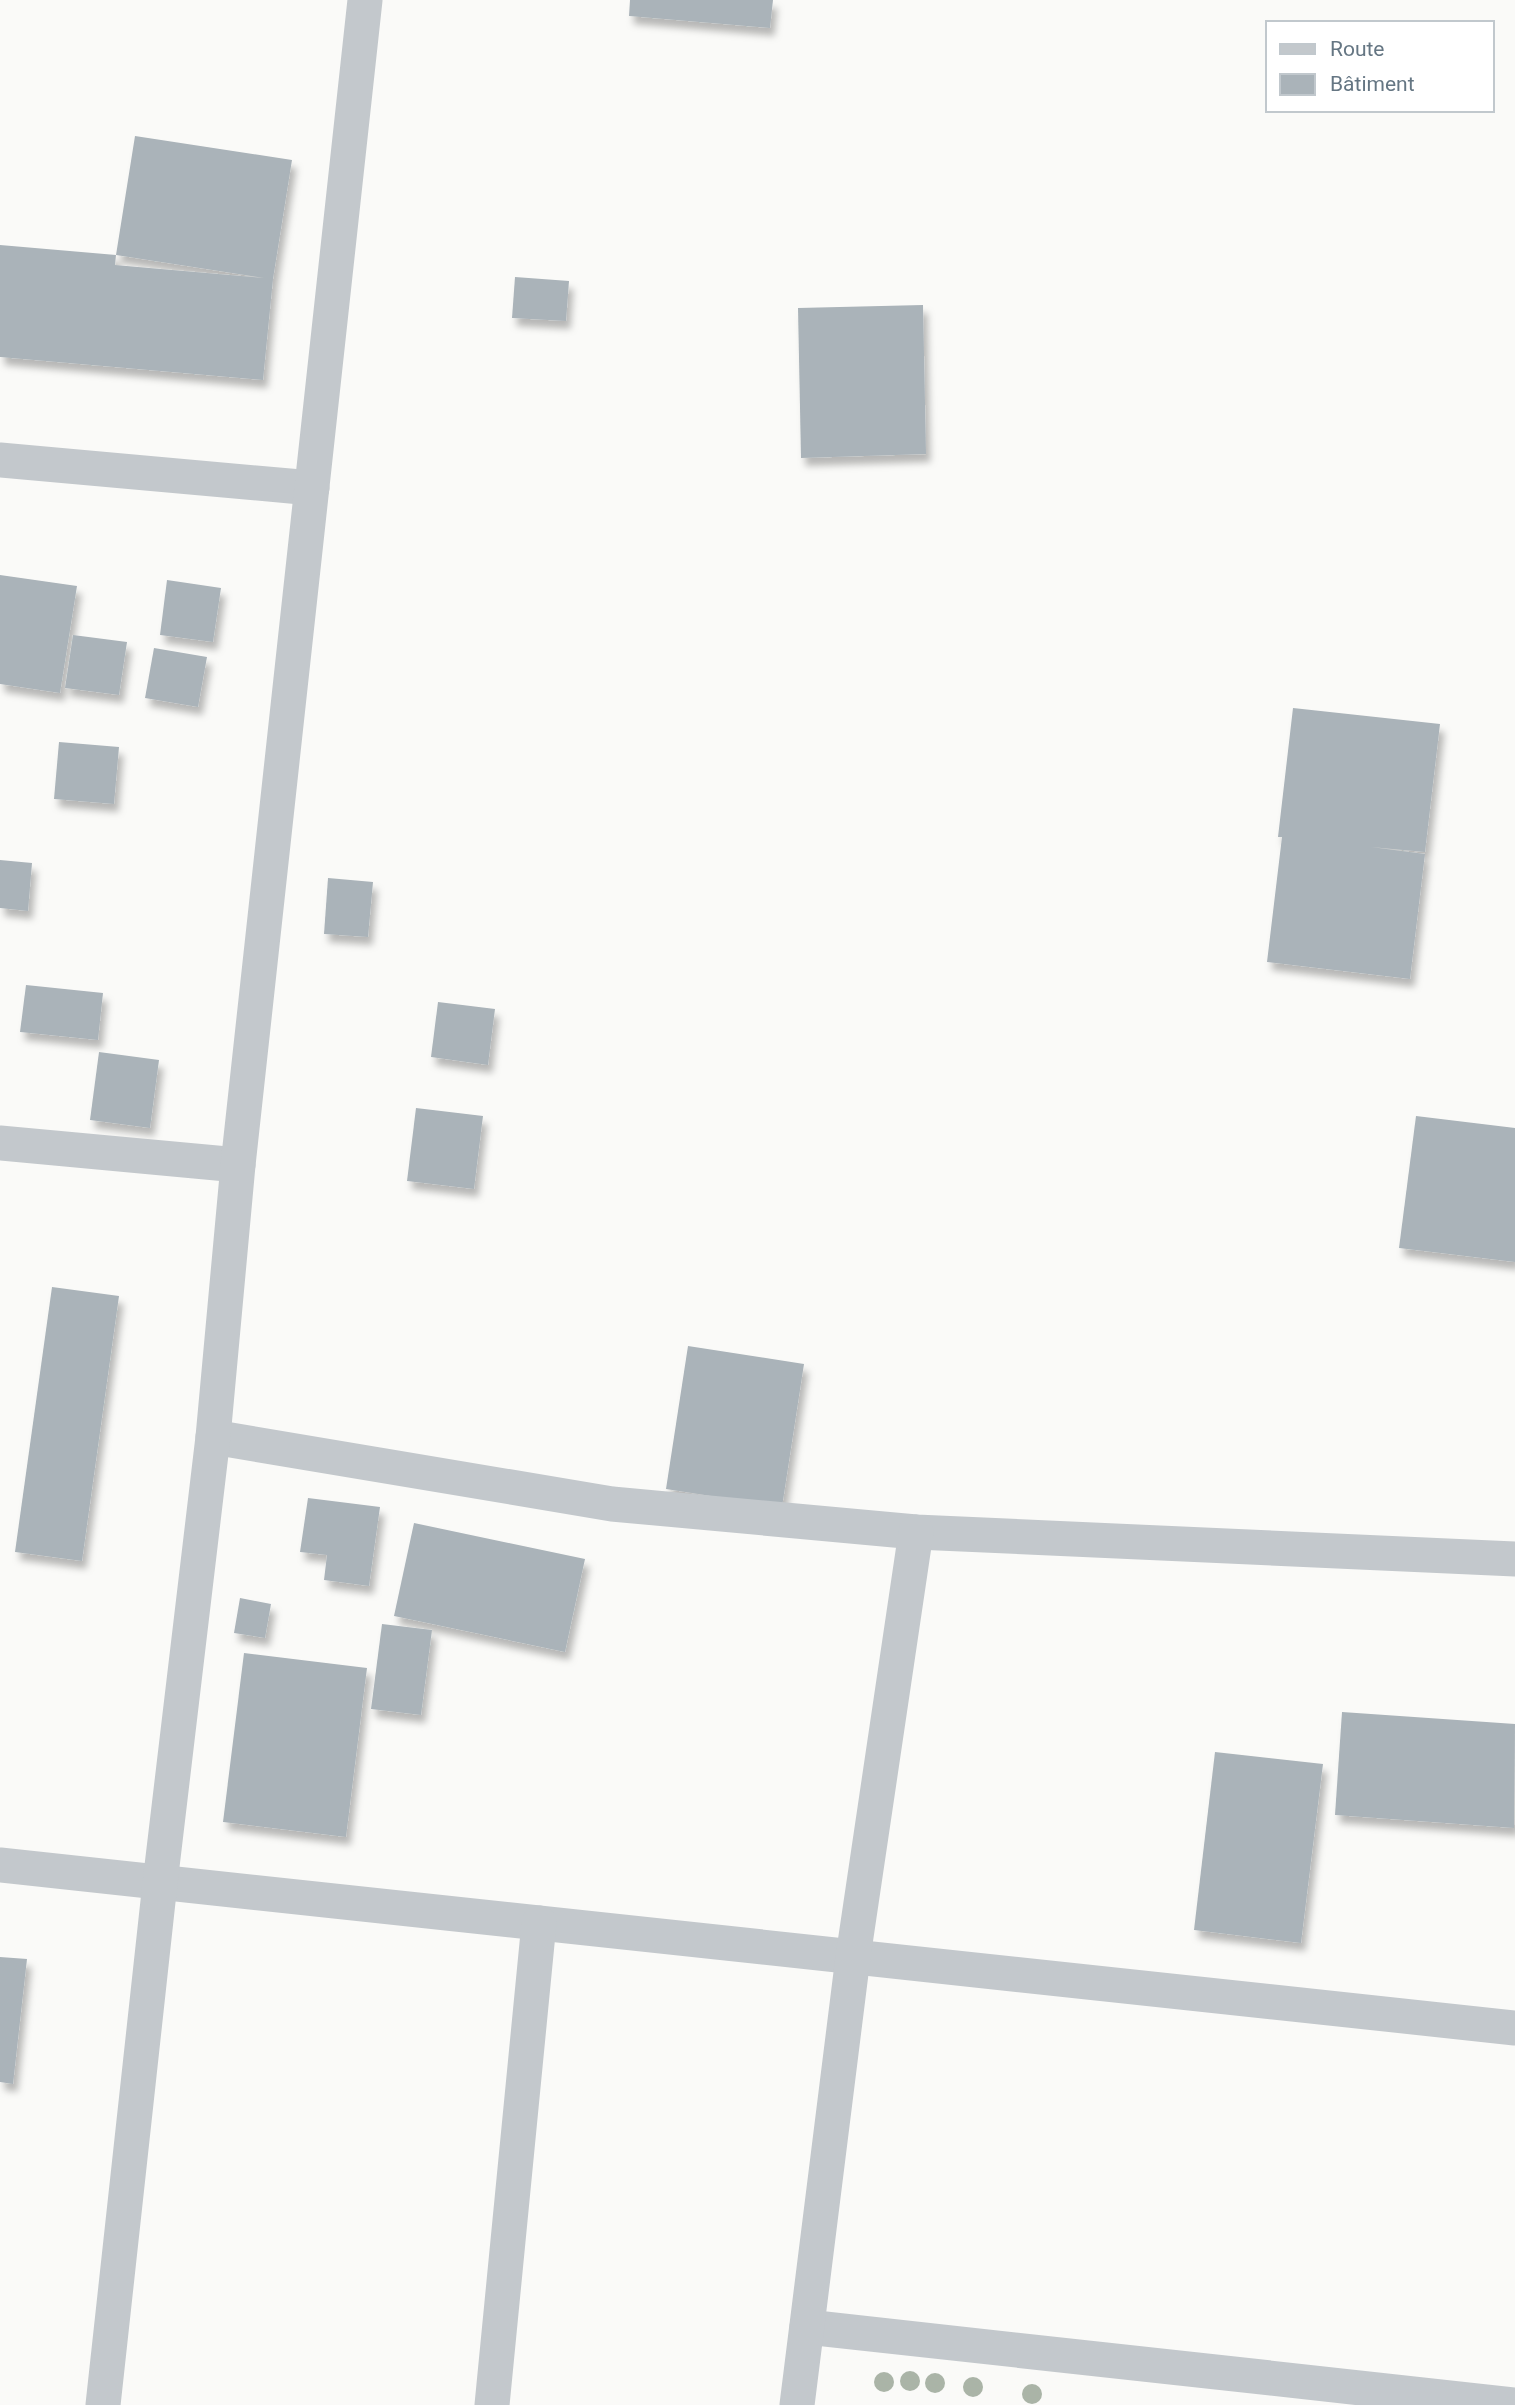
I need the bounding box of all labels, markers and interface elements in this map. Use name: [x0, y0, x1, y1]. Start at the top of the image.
legend: [1266, 21, 1494, 112]
text: Route: [1330, 37, 1385, 61]
text: Bâtiment: [1330, 72, 1415, 96]

